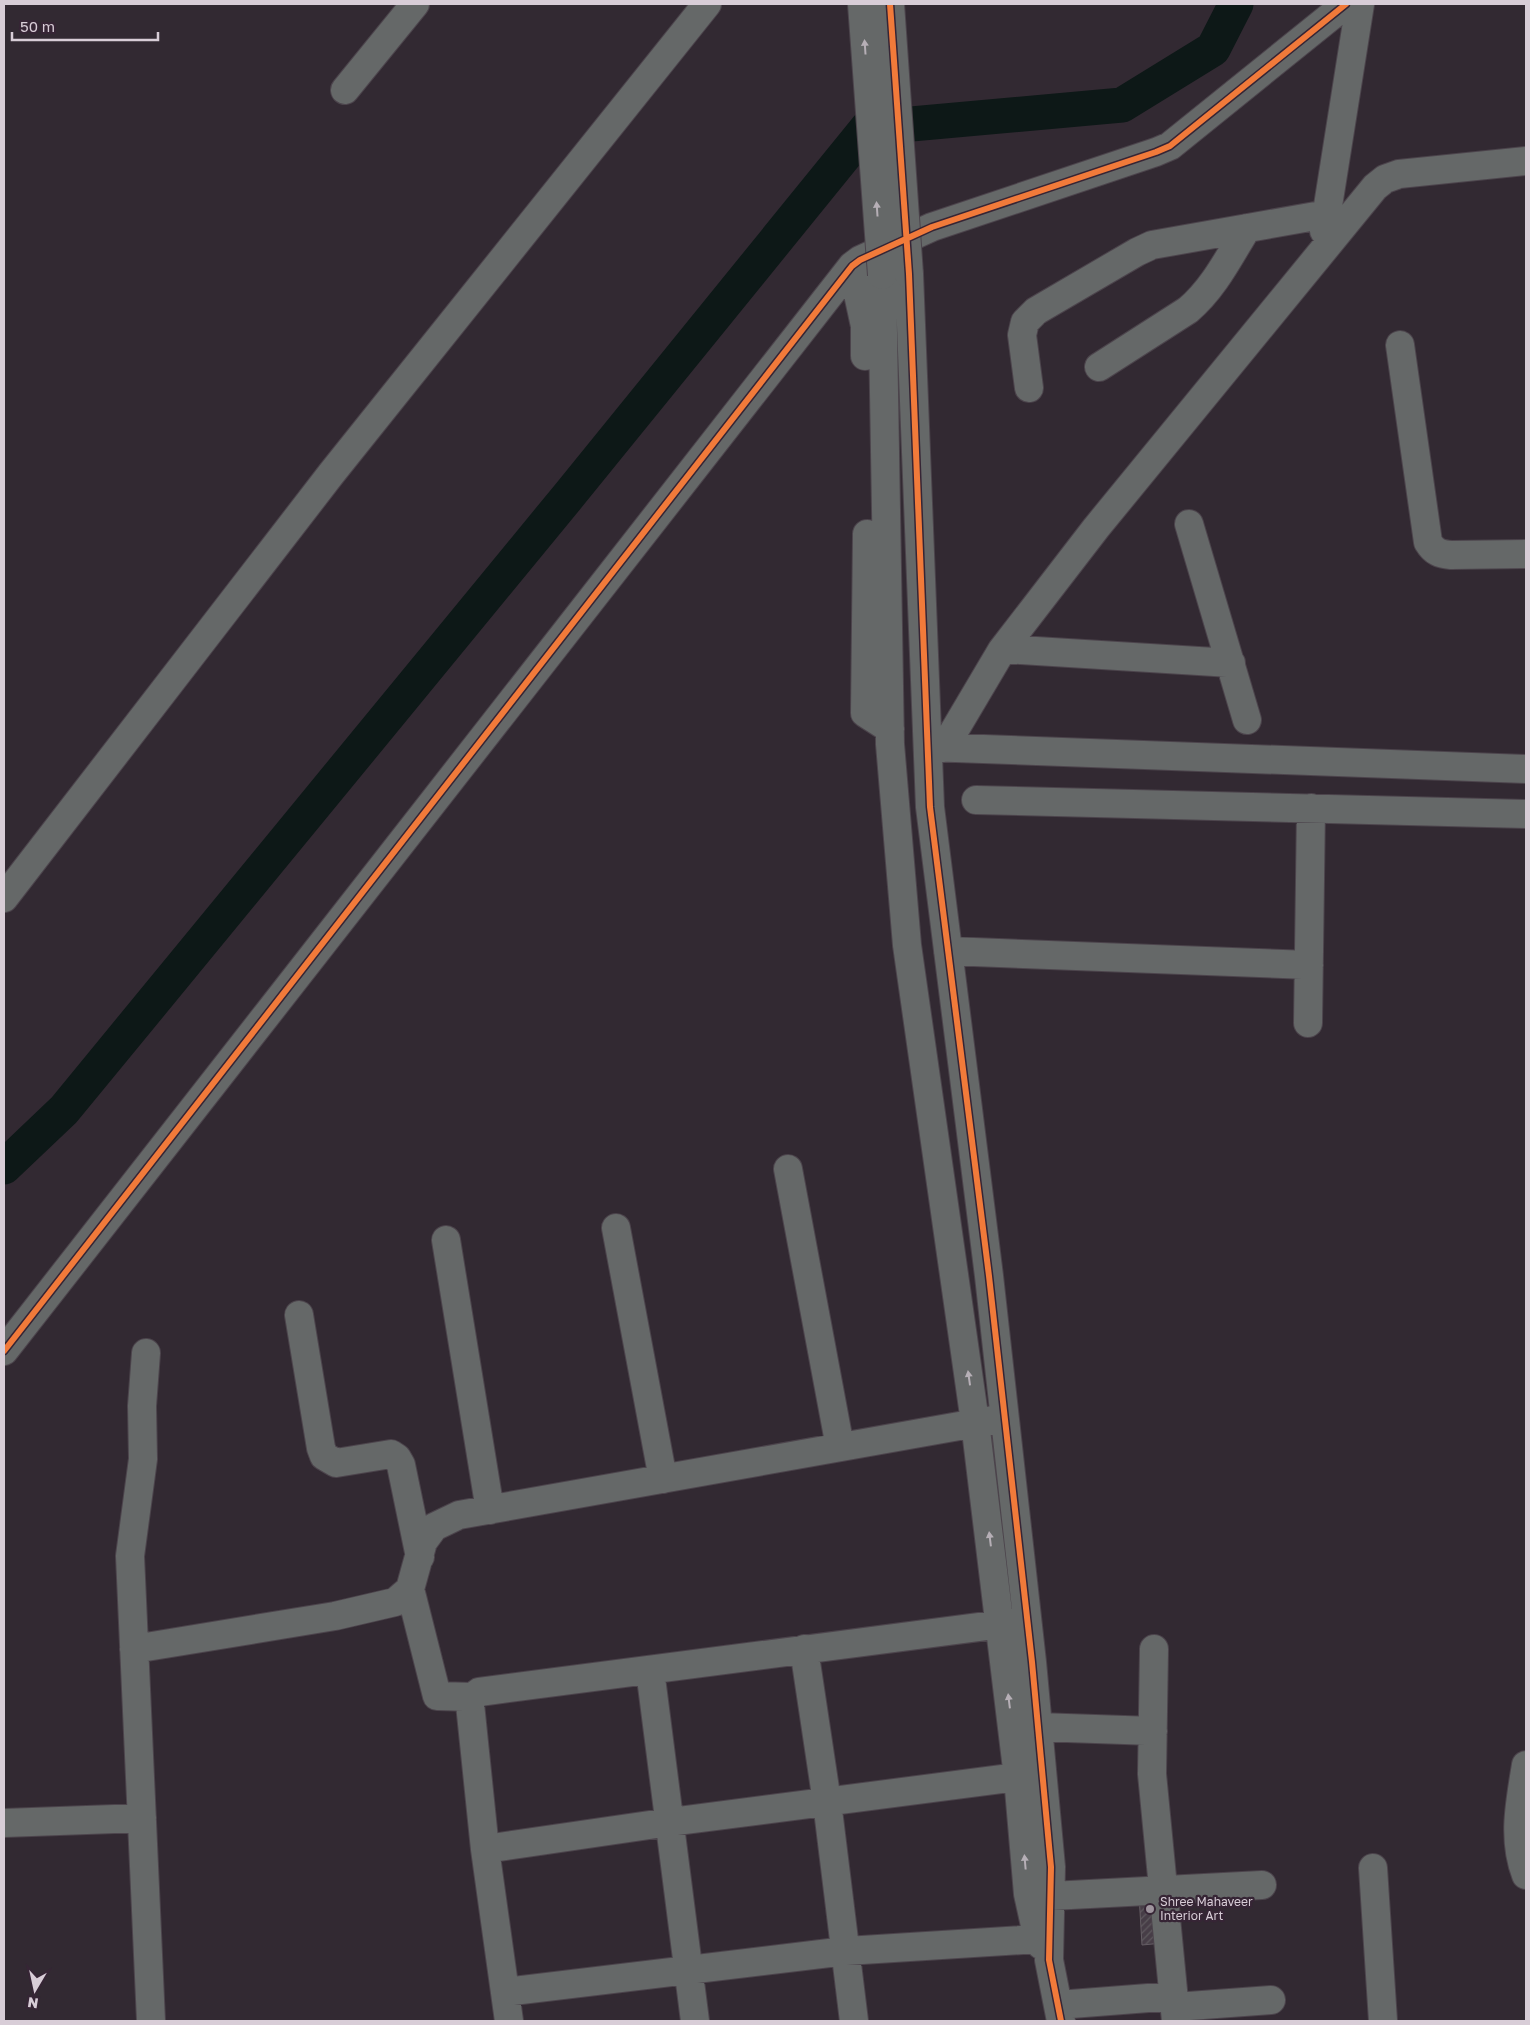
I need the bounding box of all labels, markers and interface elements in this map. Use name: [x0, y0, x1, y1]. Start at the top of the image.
scale bar: [12, 10, 159, 42]
text: 50 m: [20, 17, 55, 35]
one-way arrow: [860, 39, 868, 55]
one-way arrow: [872, 201, 880, 217]
one-way arrow: [965, 1370, 973, 1386]
one-way arrow: [986, 1531, 994, 1547]
one-way arrow: [1005, 1692, 1013, 1708]
one-way arrow: [1020, 1854, 1028, 1870]
place label: Shree Mahaveer Interior Art: [1160, 1894, 1253, 1923]
marker: Shree Mahaveer Interior Art: [1144, 1903, 1156, 1915]
north arrow: [10, 1965, 60, 2015]
text: N: [26, 1994, 39, 2013]

